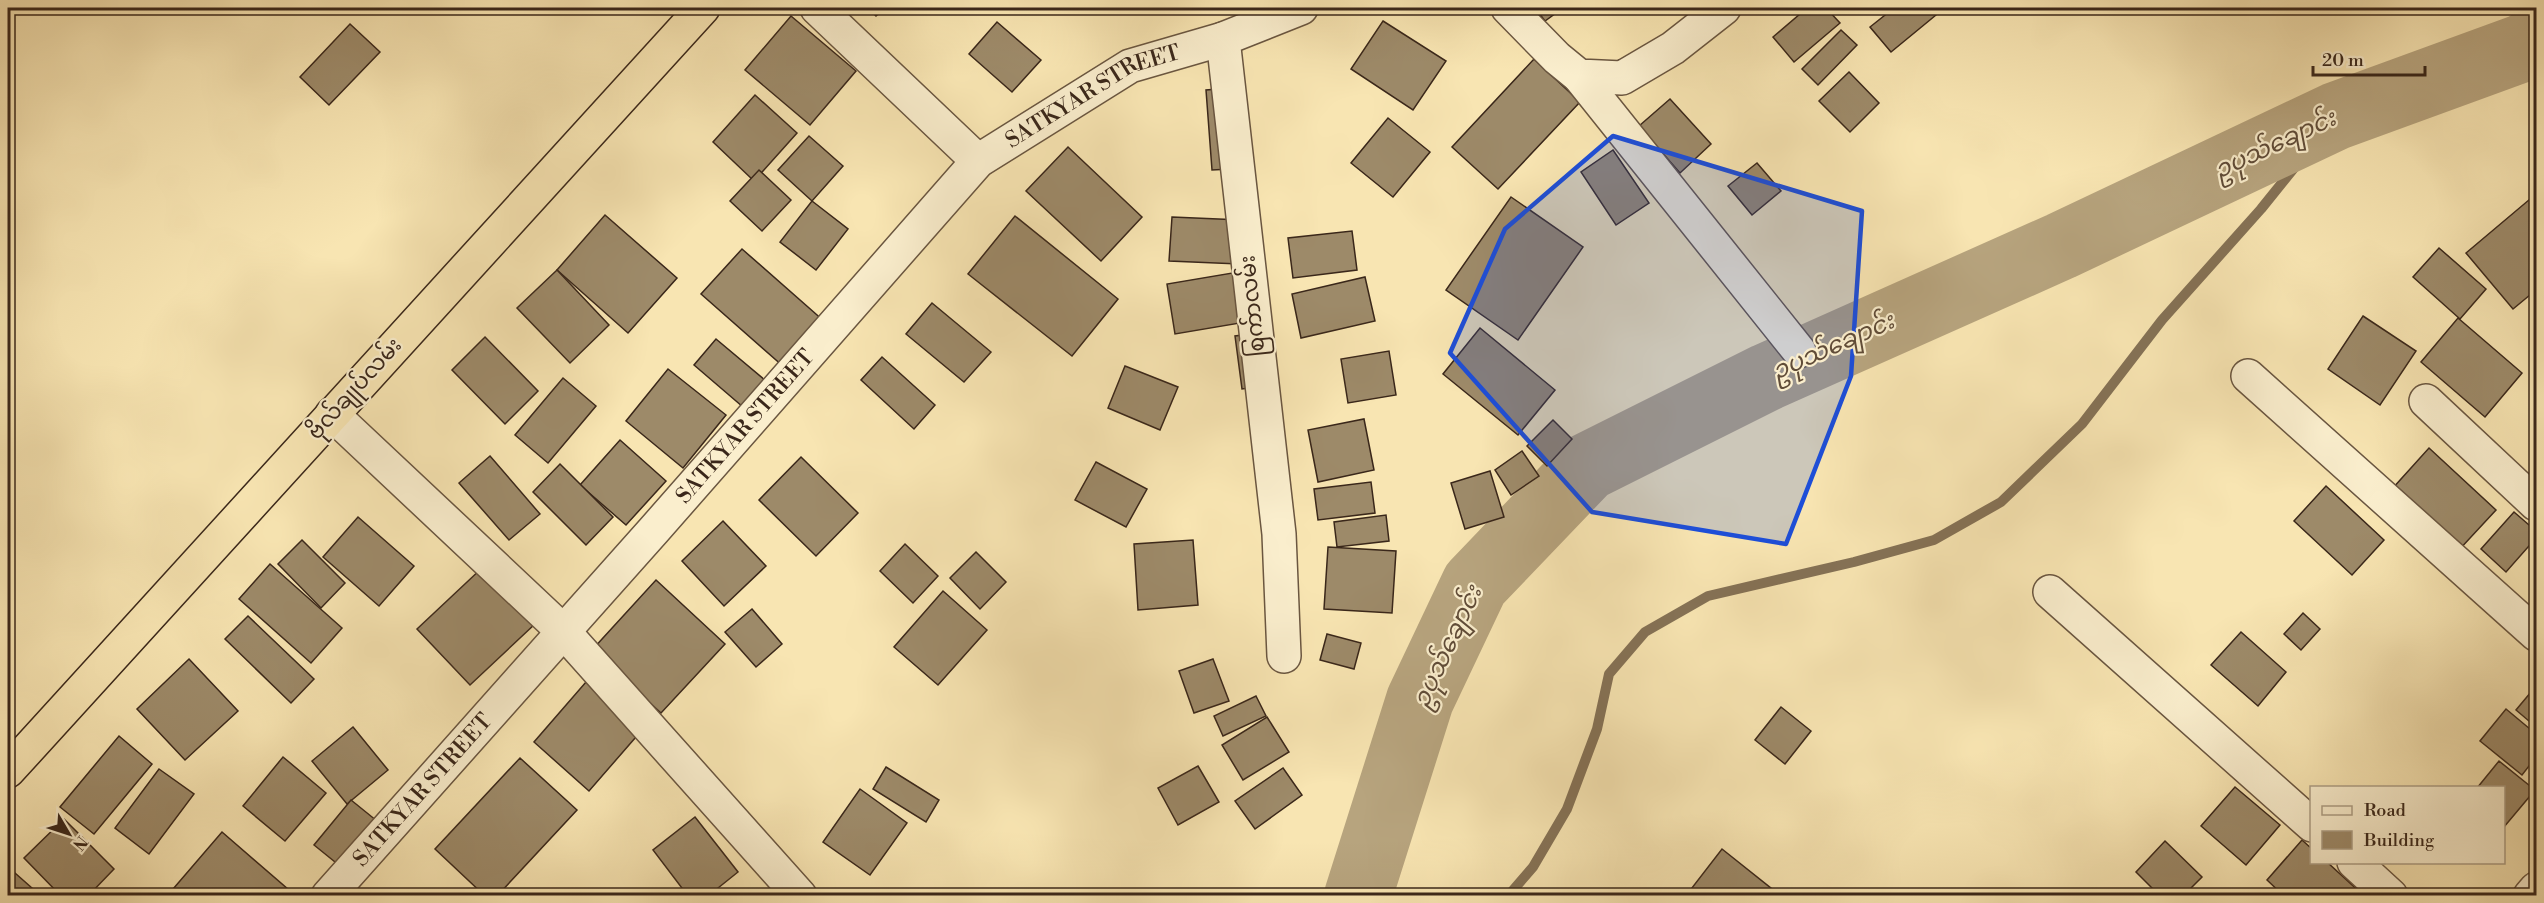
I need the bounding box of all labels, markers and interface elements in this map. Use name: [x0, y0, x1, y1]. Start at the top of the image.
street label: SATKYAR STREET: [1000, 39, 1183, 154]
scale bar: [2313, 39, 2426, 77]
text: 20 m: [2322, 49, 2364, 72]
water label: ဥပုသ်ချောင်း: [2208, 100, 2344, 190]
street label: စြက်ာလမ်း: [1231, 254, 1275, 358]
water label: ဥပုသ်ချောင်း: [1766, 303, 1902, 391]
street label: ဗိုလ်ချုပ်လမ်း: [300, 330, 411, 448]
street label: SATKYAR STREET: [670, 344, 820, 509]
water label: ဥပုသ်ချောင်း: [1404, 578, 1494, 714]
street label: SATKYAR STREET: [347, 708, 498, 872]
legend: [2310, 786, 2505, 864]
text: Road: [2364, 799, 2407, 822]
north arrow: [39, 804, 99, 864]
text: Building: [2363, 829, 2435, 852]
text: N: [68, 832, 92, 854]

